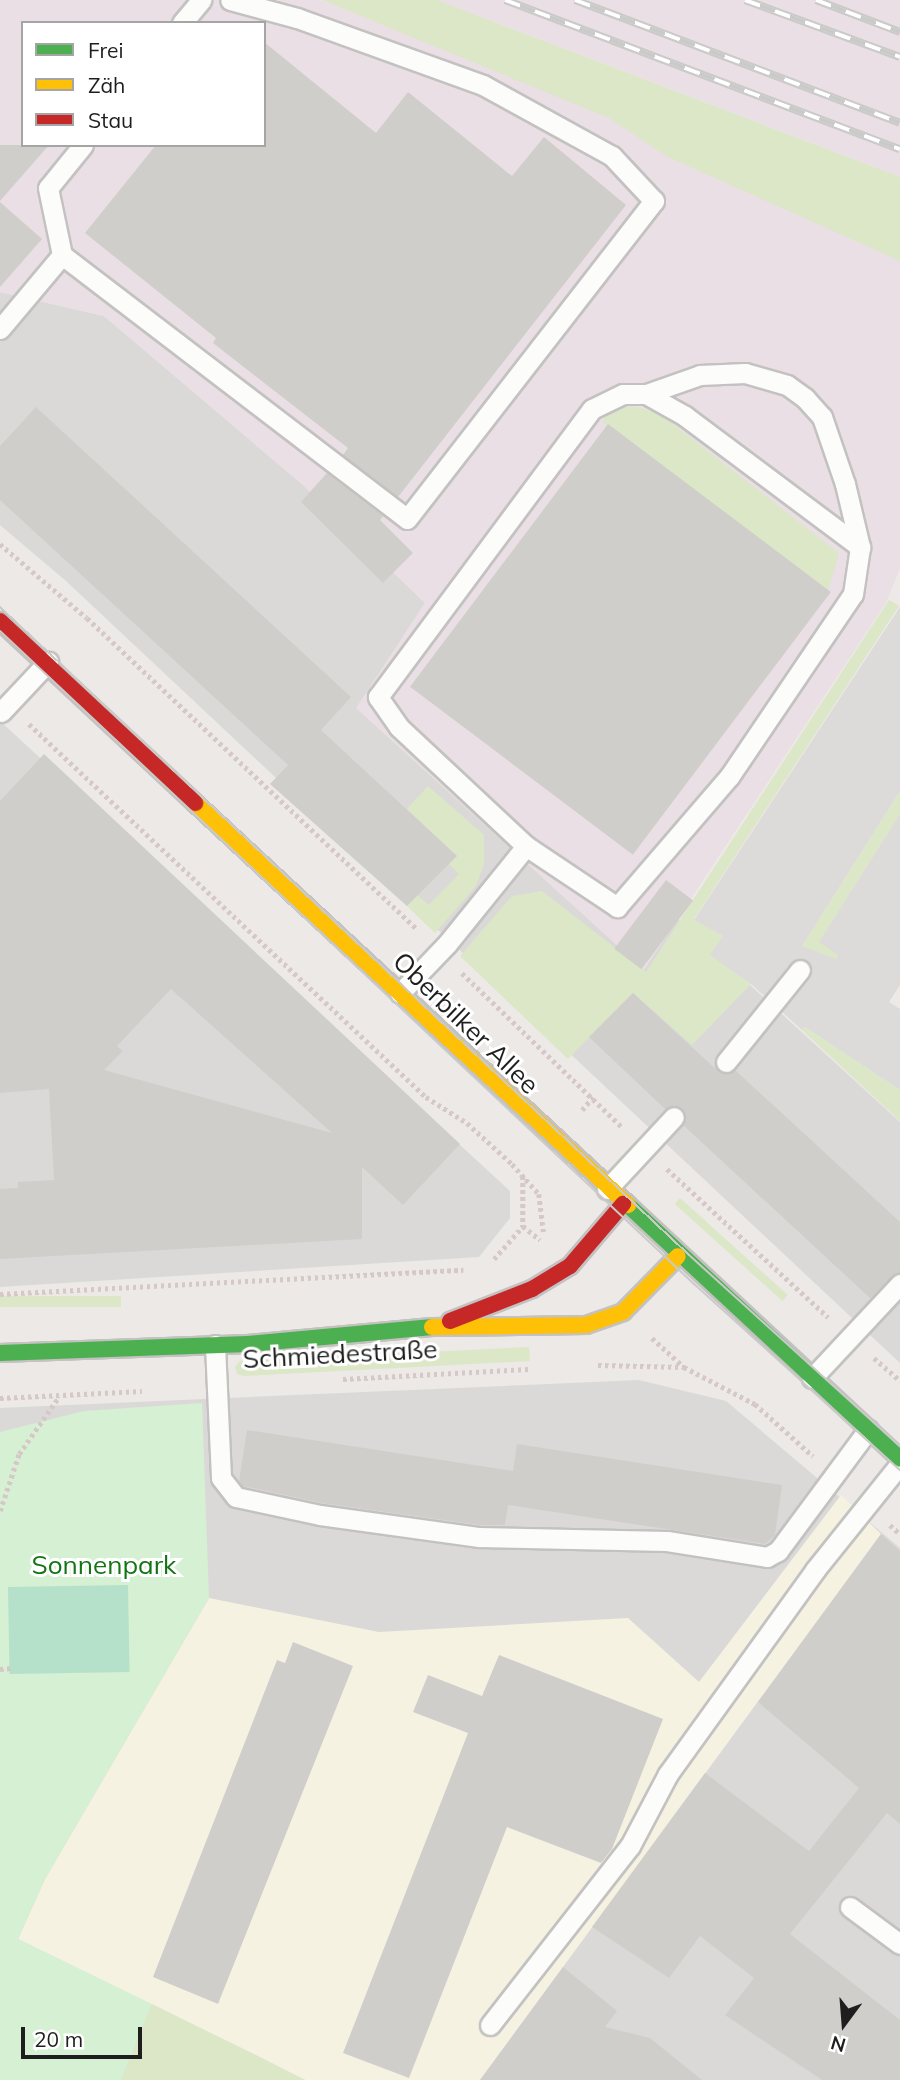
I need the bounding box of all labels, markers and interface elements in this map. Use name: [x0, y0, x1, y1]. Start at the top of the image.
legend: [21, 21, 266, 147]
text: Frei: [88, 37, 124, 63]
text: Zäh: [88, 72, 125, 98]
text: Stau: [88, 107, 133, 133]
street label: Oberbilker Allee: [387, 946, 545, 1100]
street label: Schmiedestraße: [242, 1333, 438, 1375]
park label: Sonnenpark: [32, 1549, 176, 1581]
north arrow: [809, 1989, 879, 2059]
scale bar: [24, 2014, 145, 2058]
text: 20 m: [34, 2026, 83, 2052]
text: N: [828, 2031, 848, 2058]

